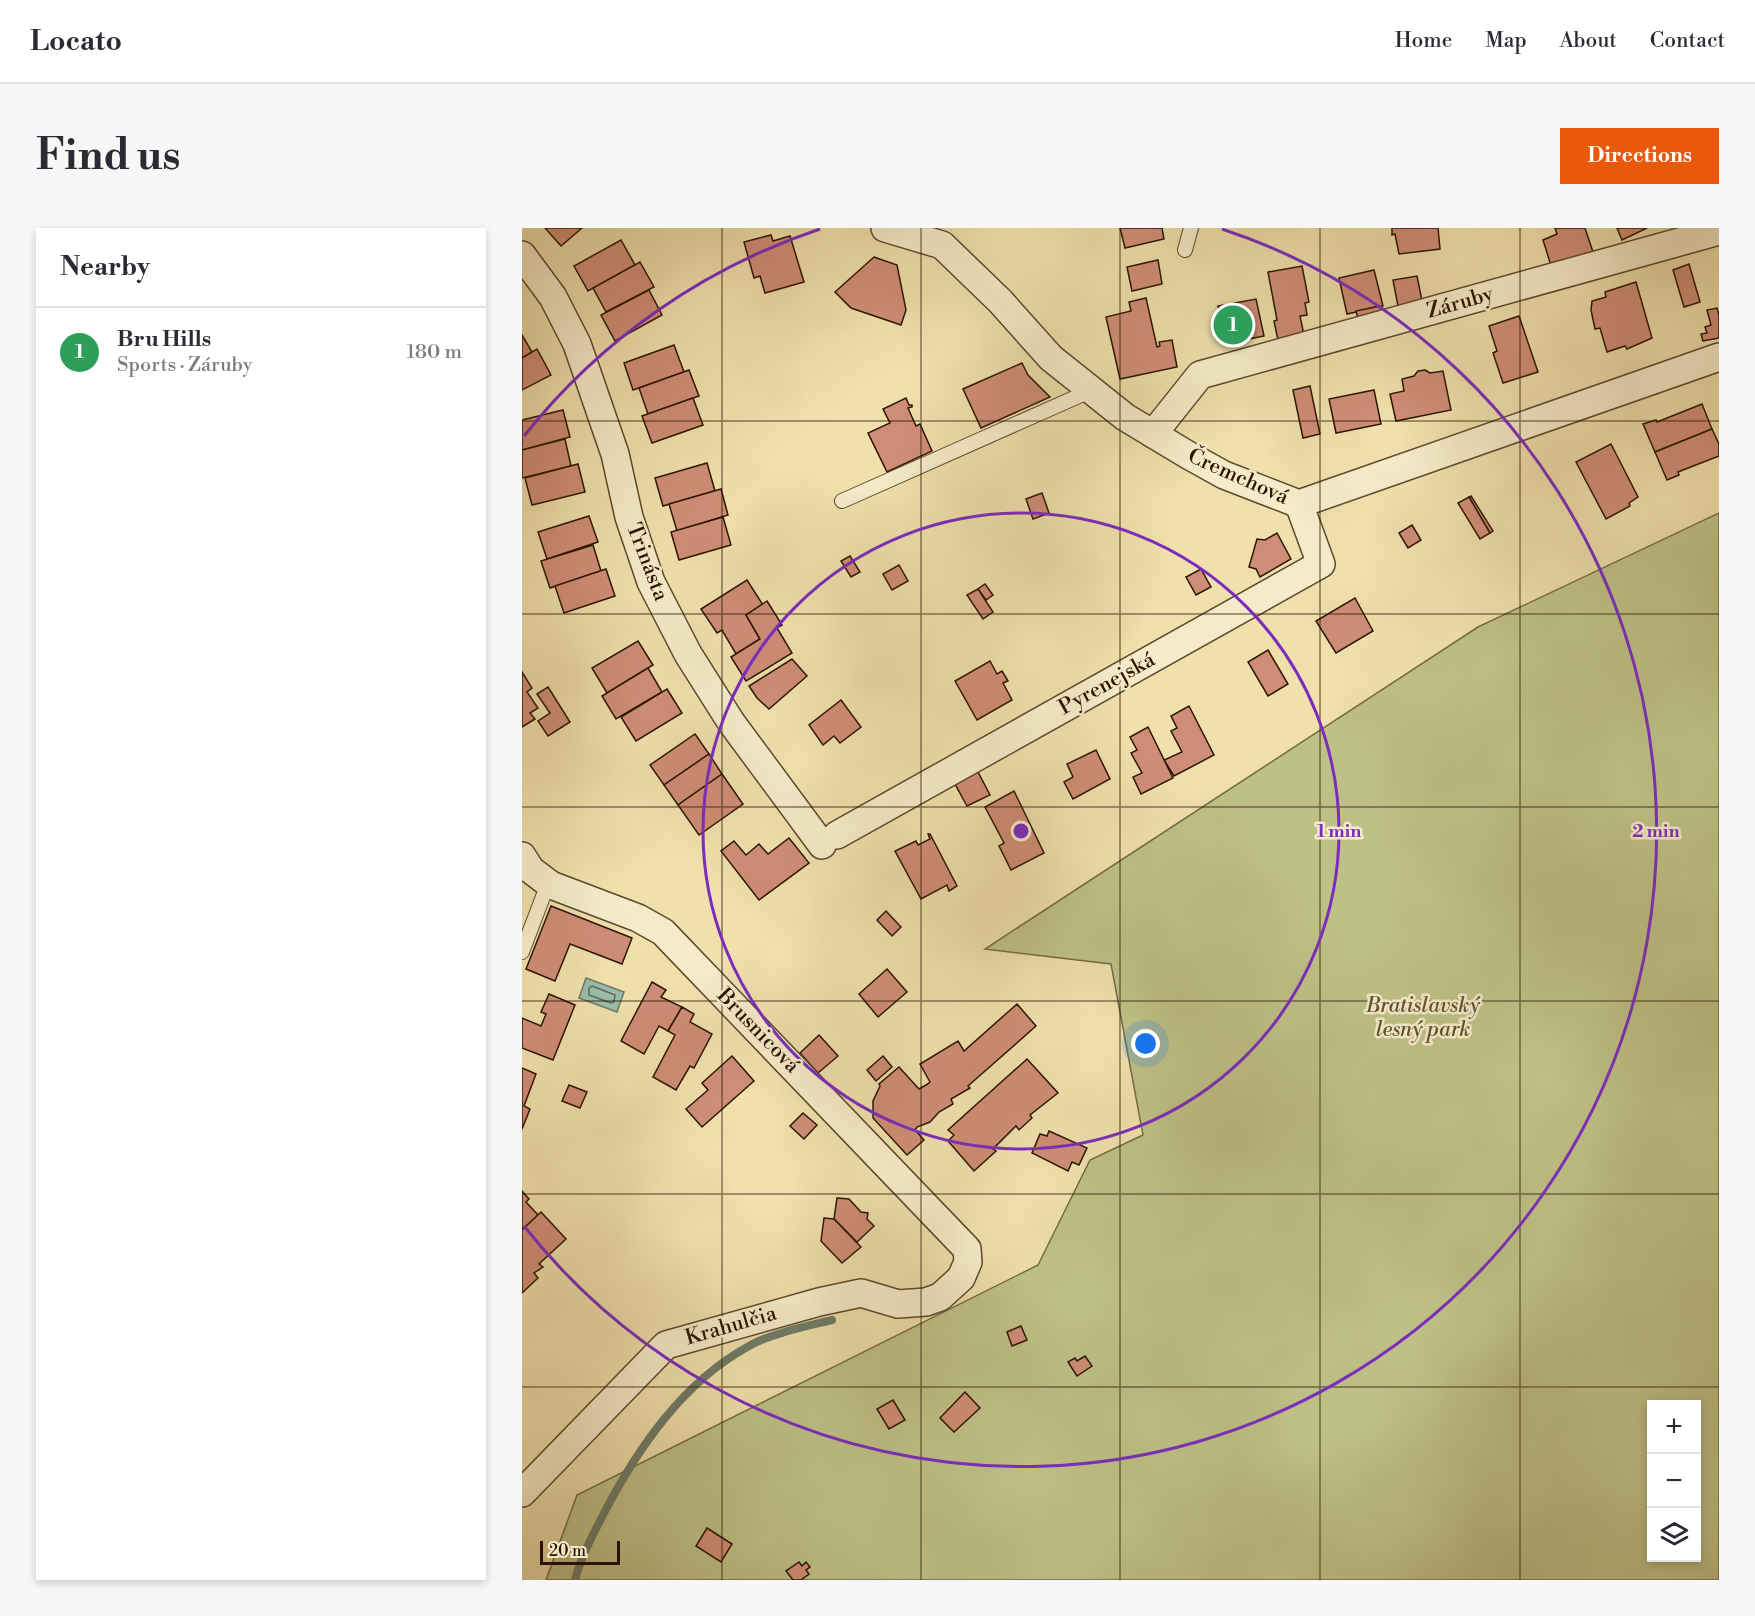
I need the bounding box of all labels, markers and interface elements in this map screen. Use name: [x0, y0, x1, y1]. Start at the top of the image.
text: Locato: [30, 24, 122, 59]
text: Home: [1395, 28, 1452, 54]
text: Map: [1485, 28, 1527, 54]
text: About: [1560, 28, 1617, 54]
text: Contact: [1650, 28, 1725, 54]
button: Directions: [1560, 128, 1719, 184]
text: Find us: [36, 130, 180, 183]
text: Nearby: [60, 251, 150, 283]
street label: Záruby: [1424, 281, 1497, 325]
pin: 1: [1214, 302, 1252, 348]
text: Bru Hills: [117, 326, 211, 353]
text: 1: [75, 340, 84, 365]
text: 180 m: [407, 340, 462, 365]
text: Sports · Záruby: [117, 353, 253, 378]
street label: Čremchová: [1184, 440, 1294, 511]
street label: Trinásta: [620, 519, 674, 605]
street label: Pyrenejská: [1054, 647, 1160, 721]
text: 1 min: [1317, 820, 1361, 843]
text: 2 min: [1632, 820, 1680, 843]
centre of rings: [1011, 821, 1031, 841]
street label: Brusnicová: [710, 982, 805, 1079]
park label: Bratislavský lesný park: [1365, 993, 1481, 1043]
your location: [1131, 1029, 1160, 1058]
street label: Krahulčia: [682, 1300, 780, 1351]
map controls: [1647, 1400, 1701, 1562]
button: +: [1647, 1400, 1701, 1454]
button: −: [1647, 1454, 1701, 1508]
button: layers: [1647, 1508, 1701, 1562]
scale bar: [540, 1538, 620, 1566]
text: 20 m: [549, 1541, 586, 1561]

